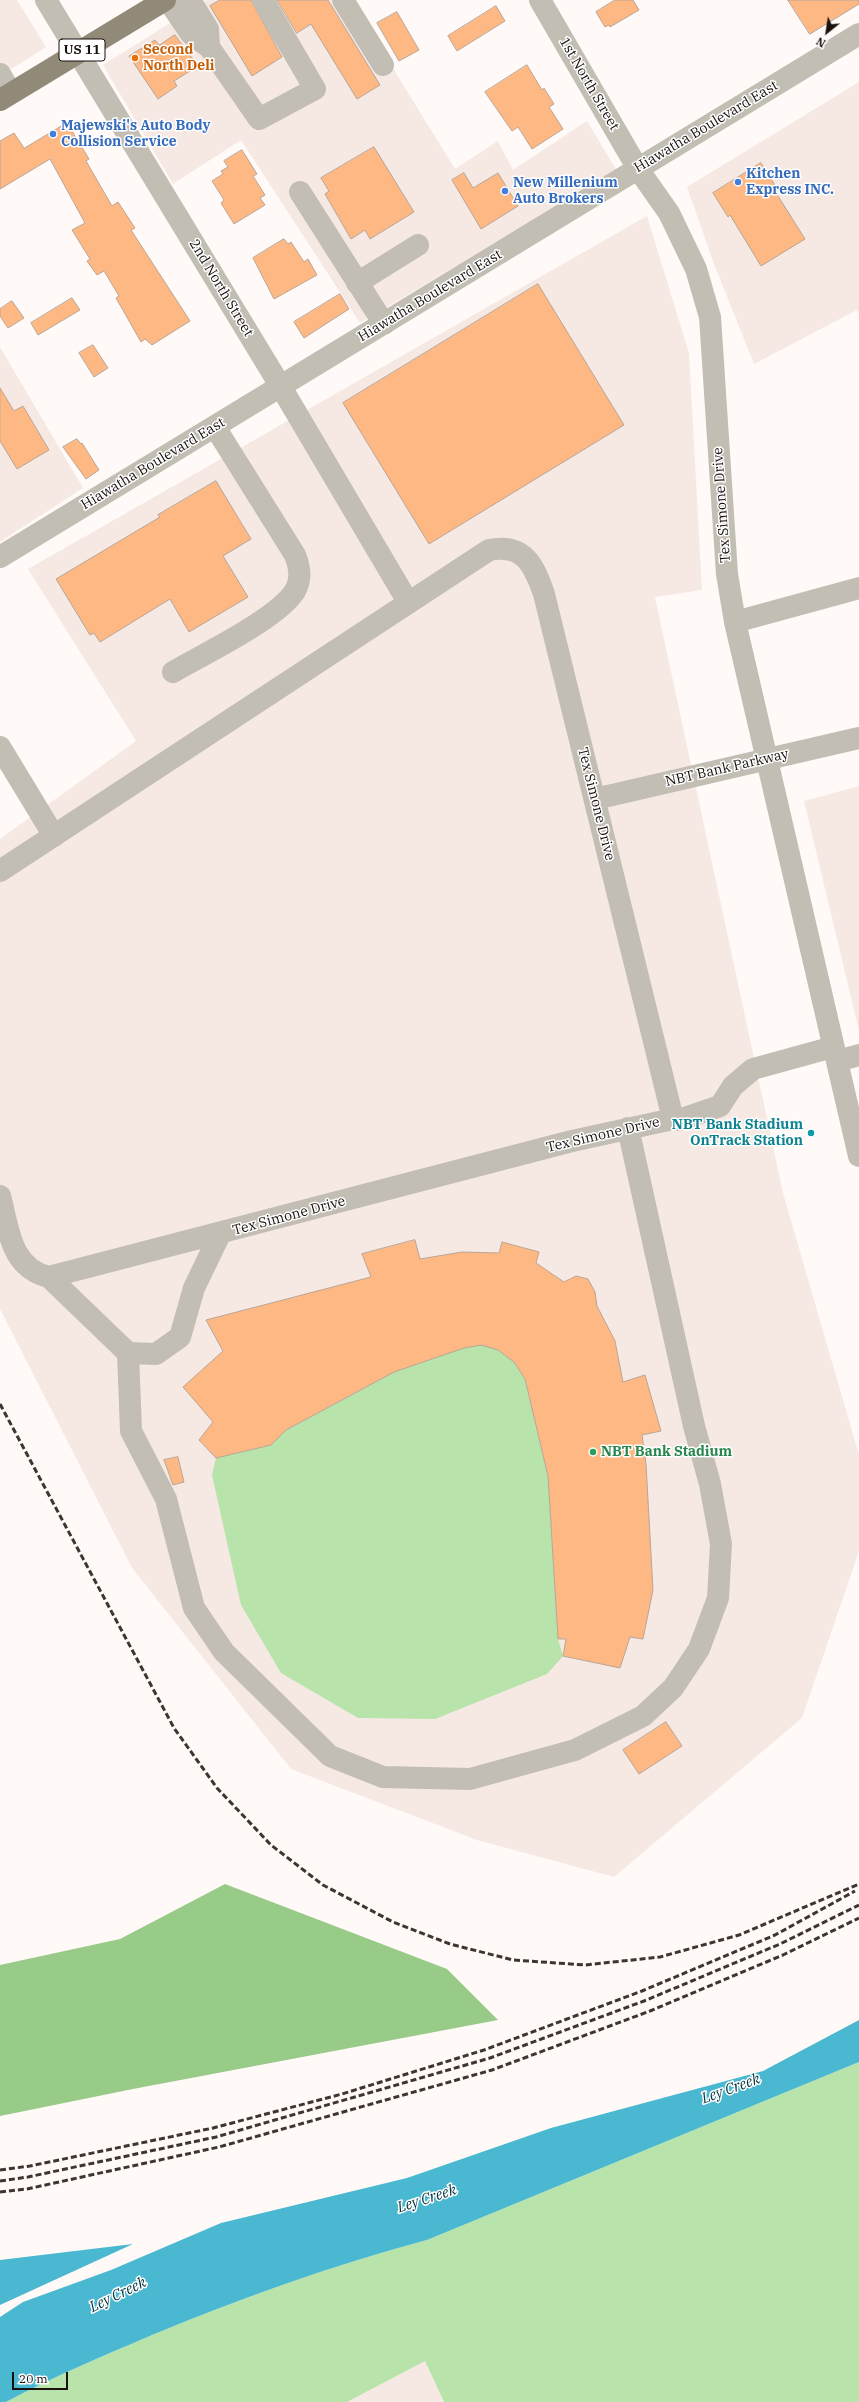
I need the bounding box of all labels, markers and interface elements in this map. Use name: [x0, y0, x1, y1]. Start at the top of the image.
north arrow: [807, 12, 847, 52]
street label: 1st North Street: [556, 34, 622, 134]
text: N: [814, 34, 828, 51]
road number: US 11: [59, 39, 105, 61]
place label: Second North Deli: [143, 42, 214, 74]
marker: Second North Deli: [130, 53, 140, 63]
street label: Hiawatha Boulevard East: [631, 77, 781, 177]
place label: Majewski's Auto Body Collision Service: [61, 118, 211, 150]
marker: Majewski's Auto Body Collision Service: [48, 129, 58, 139]
place label: Kitchen Express INC.: [746, 166, 834, 198]
place label: New Millenium Auto Brokers: [513, 175, 618, 208]
marker: Kitchen Express INC.: [733, 177, 743, 187]
marker: New Millenium Auto Brokers: [500, 186, 510, 196]
street label: 2nd North Street: [185, 236, 257, 340]
street label: Hiawatha Boulevard East: [355, 246, 505, 346]
street label: Hiawatha Boulevard East: [78, 414, 228, 514]
street label: Tex Simone Drive: [710, 447, 734, 563]
street label: Tex Simone Drive: [574, 746, 618, 862]
street label: NBT Bank Parkway: [664, 746, 790, 790]
street label: Tex Simone Drive: [545, 1114, 661, 1156]
place label: NBT Bank Stadium OnTrack Station: [672, 1117, 803, 1150]
marker: NBT Bank Stadium OnTrack Station: [806, 1128, 816, 1138]
street label: Tex Simone Drive: [231, 1193, 347, 1239]
place label: NBT Bank Stadium: [601, 1444, 732, 1460]
marker: NBT Bank Stadium: [588, 1447, 598, 1457]
water label: Ley Creek: [699, 2070, 763, 2108]
water label: Ley Creek: [395, 2181, 459, 2217]
water label: Ley Creek: [87, 2273, 149, 2317]
scale bar: [14, 2364, 70, 2390]
text: 20 m: [19, 2371, 48, 2386]

